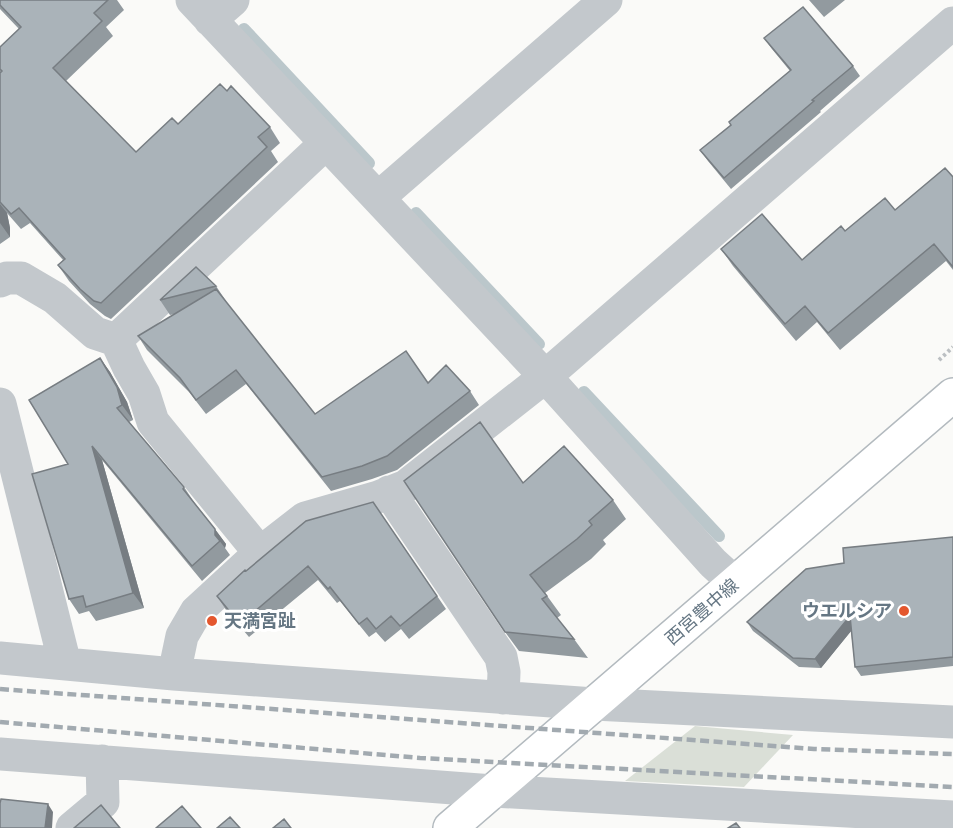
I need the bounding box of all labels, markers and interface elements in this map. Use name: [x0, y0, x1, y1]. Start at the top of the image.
street label: 西宮豊中線: [661, 574, 743, 650]
place label: ウエルシア: [802, 600, 892, 622]
marker: ウエルシア: [897, 604, 911, 618]
place label: 天満宮趾: [224, 610, 296, 632]
marker: 天満宮趾: [205, 614, 219, 628]

